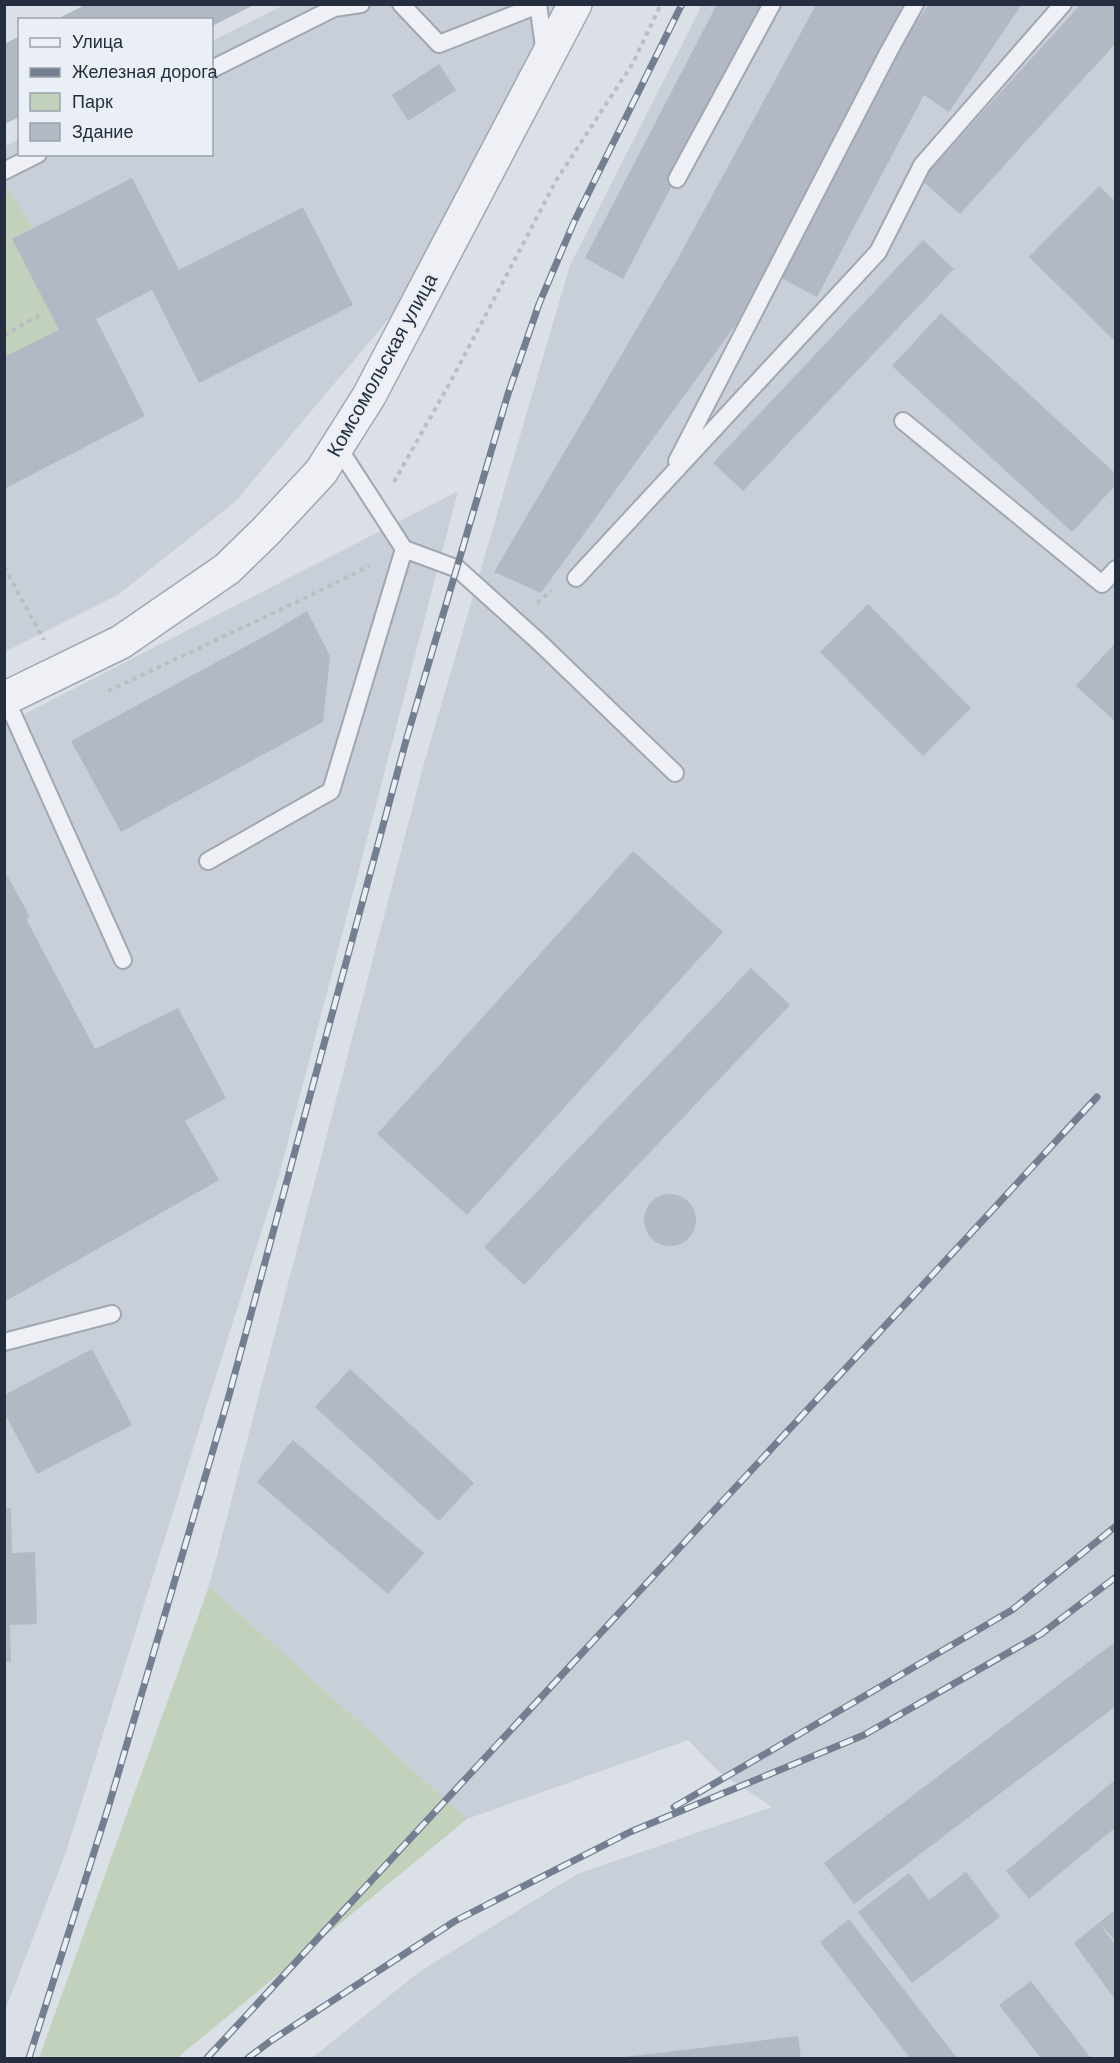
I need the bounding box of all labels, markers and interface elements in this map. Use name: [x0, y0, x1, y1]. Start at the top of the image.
legend: [18, 18, 213, 156]
text: Улица: [72, 30, 124, 54]
text: Железная дорога: [72, 60, 218, 84]
text: Парк: [72, 90, 113, 114]
text: Здание: [72, 120, 133, 144]
street label: Комсомольская улица: [321, 268, 444, 461]

